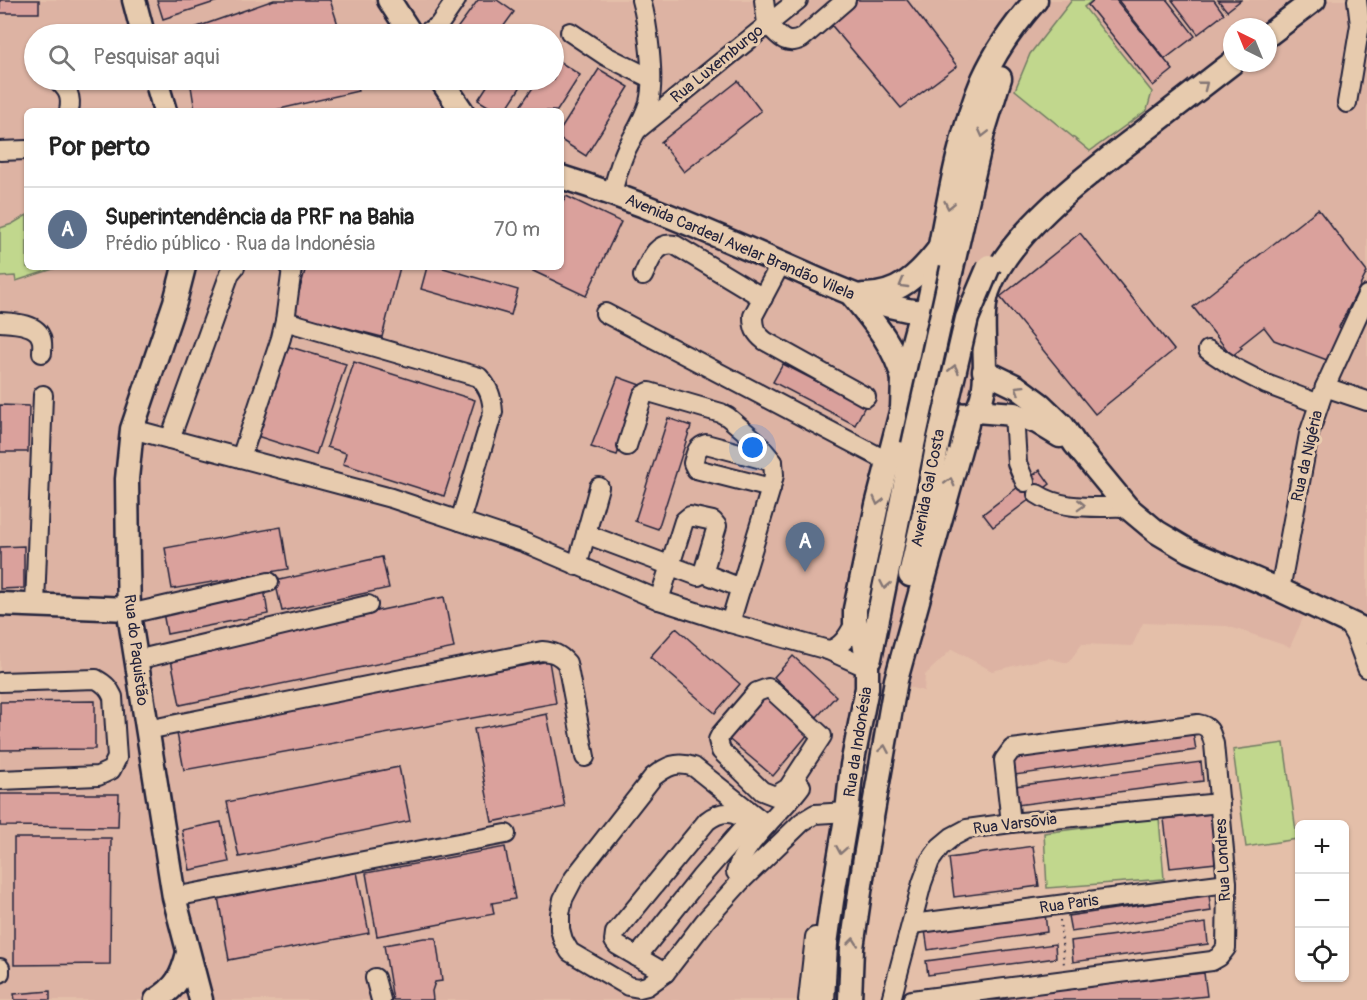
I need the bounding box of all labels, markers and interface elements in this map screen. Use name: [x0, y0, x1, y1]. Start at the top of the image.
north arrow: [1223, 18, 1277, 72]
street label: Rua Luxemburgo: [667, 20, 768, 107]
search box: [24, 24, 564, 90]
icon: search: [45, 41, 78, 74]
text: Pesquisar aqui: [93, 43, 219, 71]
one-way arrow: [1197, 82, 1208, 93]
one-way arrow: [978, 128, 991, 138]
text: Por perto: [48, 131, 150, 163]
street label: Avenida Cardeal Avelar Brandão Vilela: [622, 189, 858, 305]
one-way arrow: [943, 200, 956, 210]
text: Superintendência da PRF na Bahia: [105, 203, 414, 231]
text: A: [61, 217, 74, 242]
text: 70 m: [494, 217, 540, 242]
text: Prédio público · Rua da Indonésia: [105, 231, 375, 256]
one-way arrow: [899, 277, 909, 288]
one-way arrow: [947, 364, 960, 374]
one-way arrow: [1015, 384, 1025, 396]
street label: Rua da Nigéria: [1287, 408, 1327, 504]
street label: Avenida Gal Costa: [907, 427, 949, 549]
your location: [738, 433, 767, 462]
one-way arrow: [943, 477, 956, 487]
one-way arrow: [873, 496, 886, 506]
one-way arrow: [1076, 499, 1085, 512]
pin: A: [786, 522, 824, 572]
one-way arrow: [879, 580, 892, 590]
street label: Rua do Paquistão: [119, 593, 153, 707]
street label: Rua da Indonésia: [839, 685, 877, 799]
one-way arrow: [878, 745, 890, 754]
street label: Rua Varsōvia: [972, 809, 1058, 839]
street label: Rua Londres: [1211, 818, 1235, 902]
map controls: [1295, 820, 1349, 982]
button: +: [1295, 820, 1349, 874]
one-way arrow: [835, 845, 848, 855]
button: −: [1295, 874, 1349, 928]
street label: Rua Paris: [1038, 890, 1100, 918]
button: locate: [1295, 928, 1349, 982]
one-way arrow: [846, 937, 859, 946]

